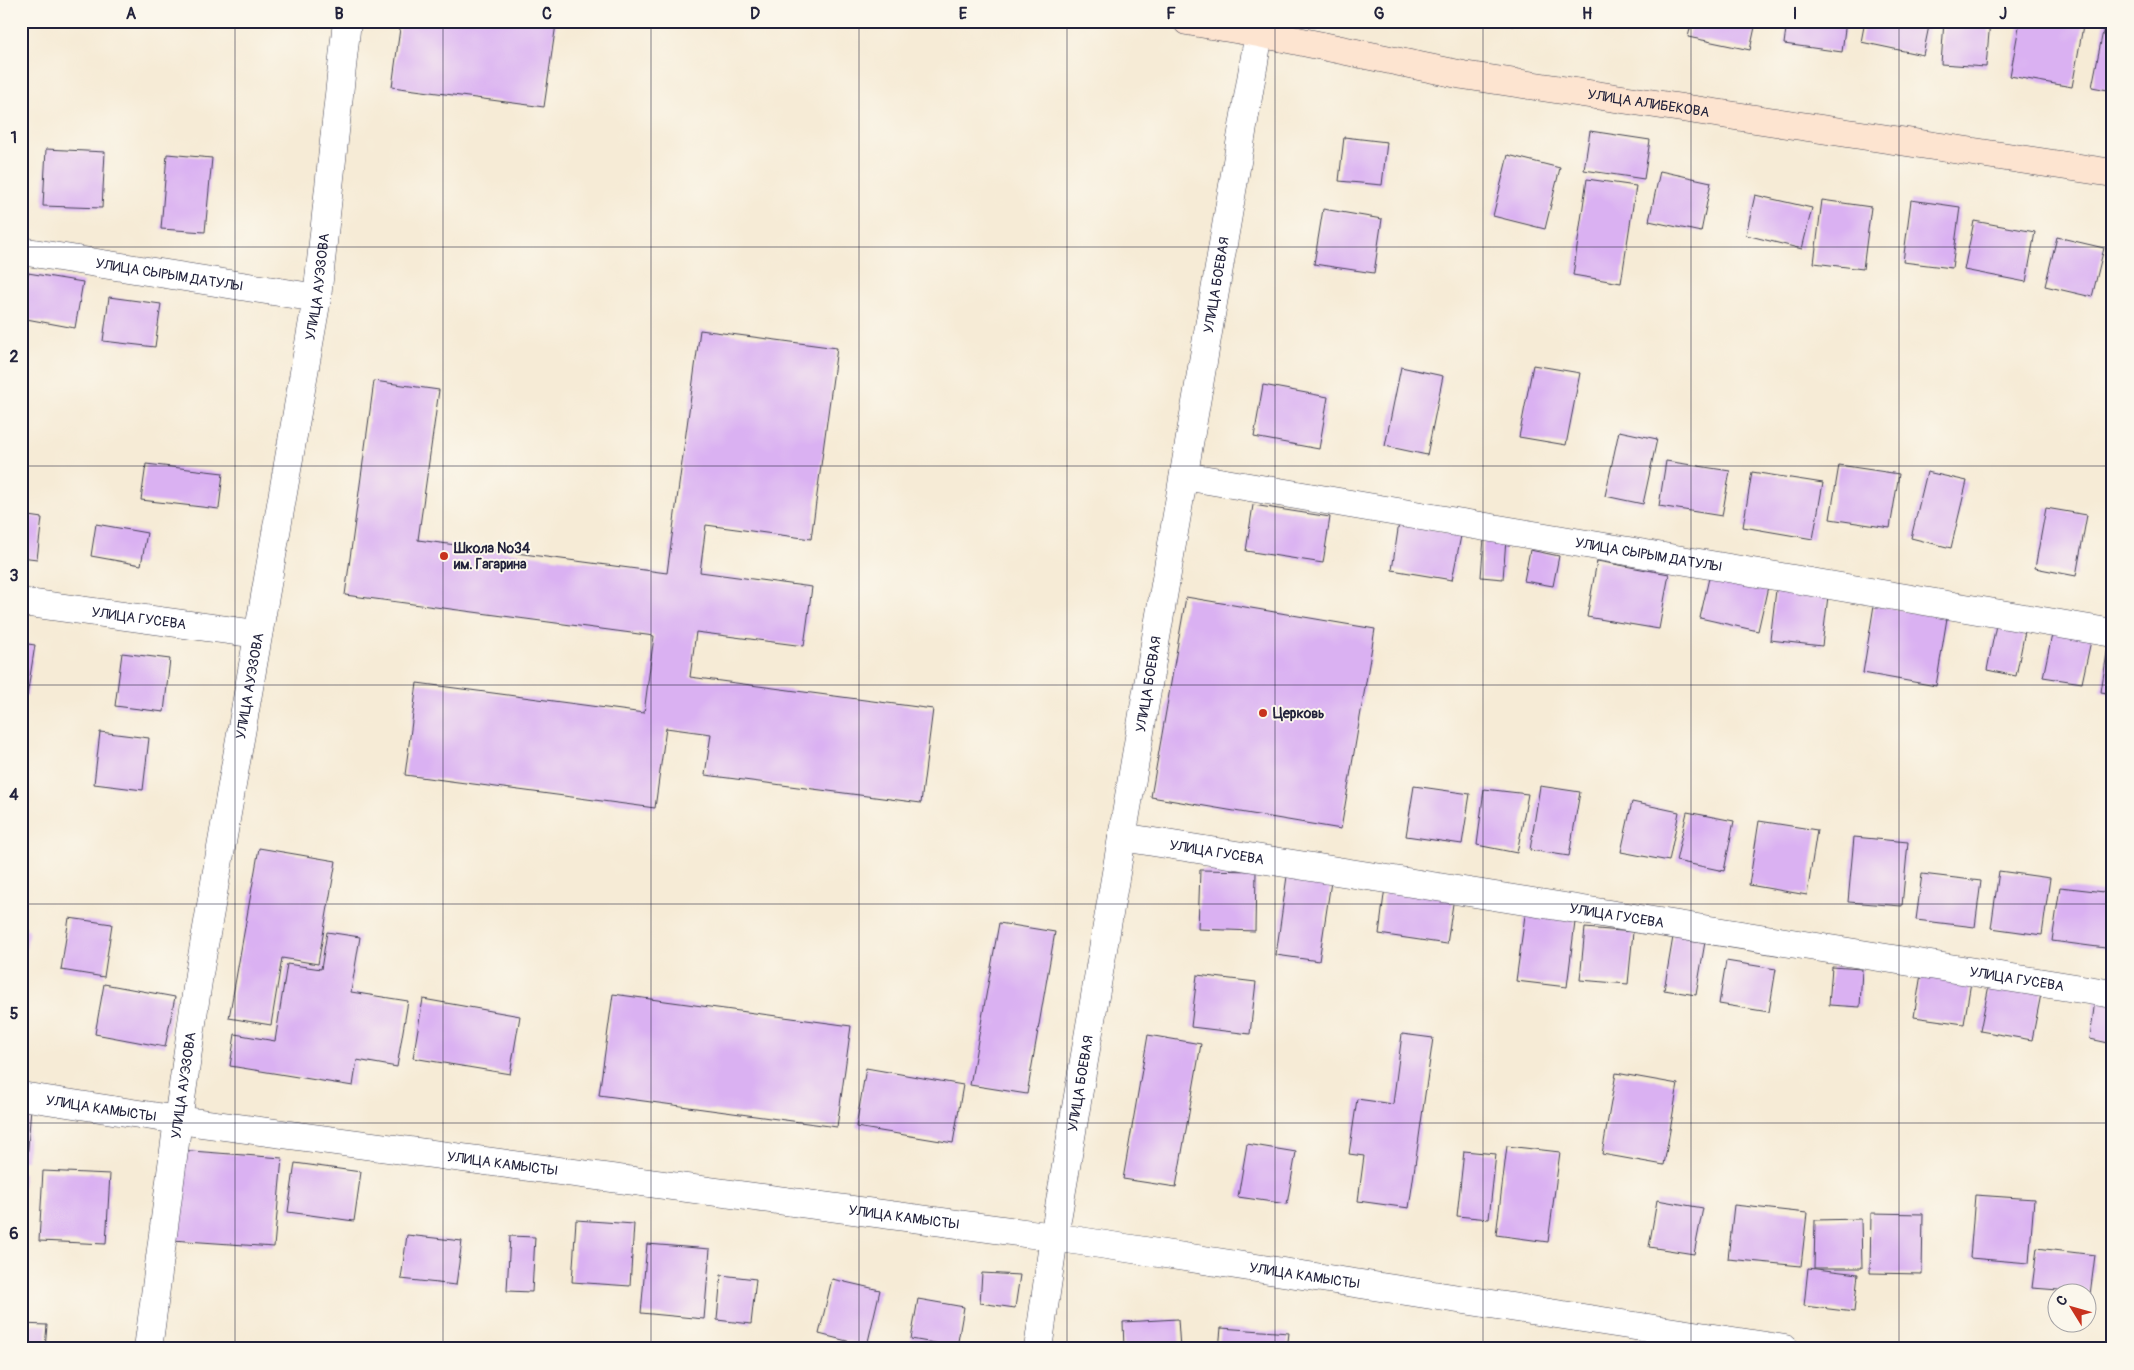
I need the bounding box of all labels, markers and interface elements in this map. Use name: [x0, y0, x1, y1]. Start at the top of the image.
text: A: [126, 4, 137, 24]
text: B: [334, 4, 344, 24]
text: C: [542, 4, 552, 24]
text: D: [750, 4, 760, 24]
text: E: [959, 4, 968, 24]
text: F: [1166, 4, 1176, 24]
text: G: [1374, 4, 1385, 24]
text: H: [1582, 4, 1592, 24]
text: I: [1793, 4, 1797, 24]
text: J: [1999, 4, 2007, 24]
street label: УЛИЦА АЛИБЕКОВА: [1587, 86, 1711, 121]
text: 1: [11, 128, 17, 148]
street label: УЛИЦА АУЭЗОВА: [302, 232, 333, 341]
street label: УЛИЦА БОЕВАЯ: [1200, 236, 1233, 334]
street label: УЛИЦА СЫРЫМ ДАТУЛЫ: [94, 255, 244, 295]
text: 2: [10, 347, 19, 367]
street label: УЛИЦА СЫРЫМ ДАТУЛЫ: [1574, 534, 1723, 576]
place label: Школа №34 им. Гагарина: [453, 540, 531, 573]
marker: Школа №34 им. Гагарина: [438, 550, 450, 562]
text: 3: [10, 566, 19, 586]
street label: УЛИЦА ГУСЕВА: [90, 604, 187, 633]
street label: УЛИЦА АУЭЗОВА: [232, 631, 267, 740]
street label: УЛИЦА БОЕВАЯ: [1132, 635, 1165, 733]
place label: Церковь: [1273, 705, 1325, 722]
marker: Церковь: [1257, 707, 1269, 719]
text: 4: [9, 785, 19, 805]
street label: УЛИЦА ГУСЕВА: [1168, 837, 1265, 868]
street label: УЛИЦА ГУСЕВА: [1568, 900, 1665, 932]
street label: УЛИЦА ГУСЕВА: [1968, 963, 2065, 995]
text: 5: [10, 1004, 19, 1024]
street label: УЛИЦА АУЭЗОВА: [168, 1031, 200, 1140]
street label: УЛИЦА БОЕВАЯ: [1064, 1034, 1097, 1133]
street label: УЛИЦА КАМЫСТЫ: [45, 1092, 157, 1126]
street label: УЛИЦА КАМЫСТЫ: [446, 1148, 558, 1180]
street label: УЛИЦА КАМЫСТЫ: [847, 1202, 960, 1233]
text: 6: [9, 1224, 19, 1244]
street label: УЛИЦА КАМЫСТЫ: [1248, 1259, 1361, 1293]
north arrow: [2046, 1282, 2096, 1332]
text: С: [2053, 1292, 2072, 1309]

